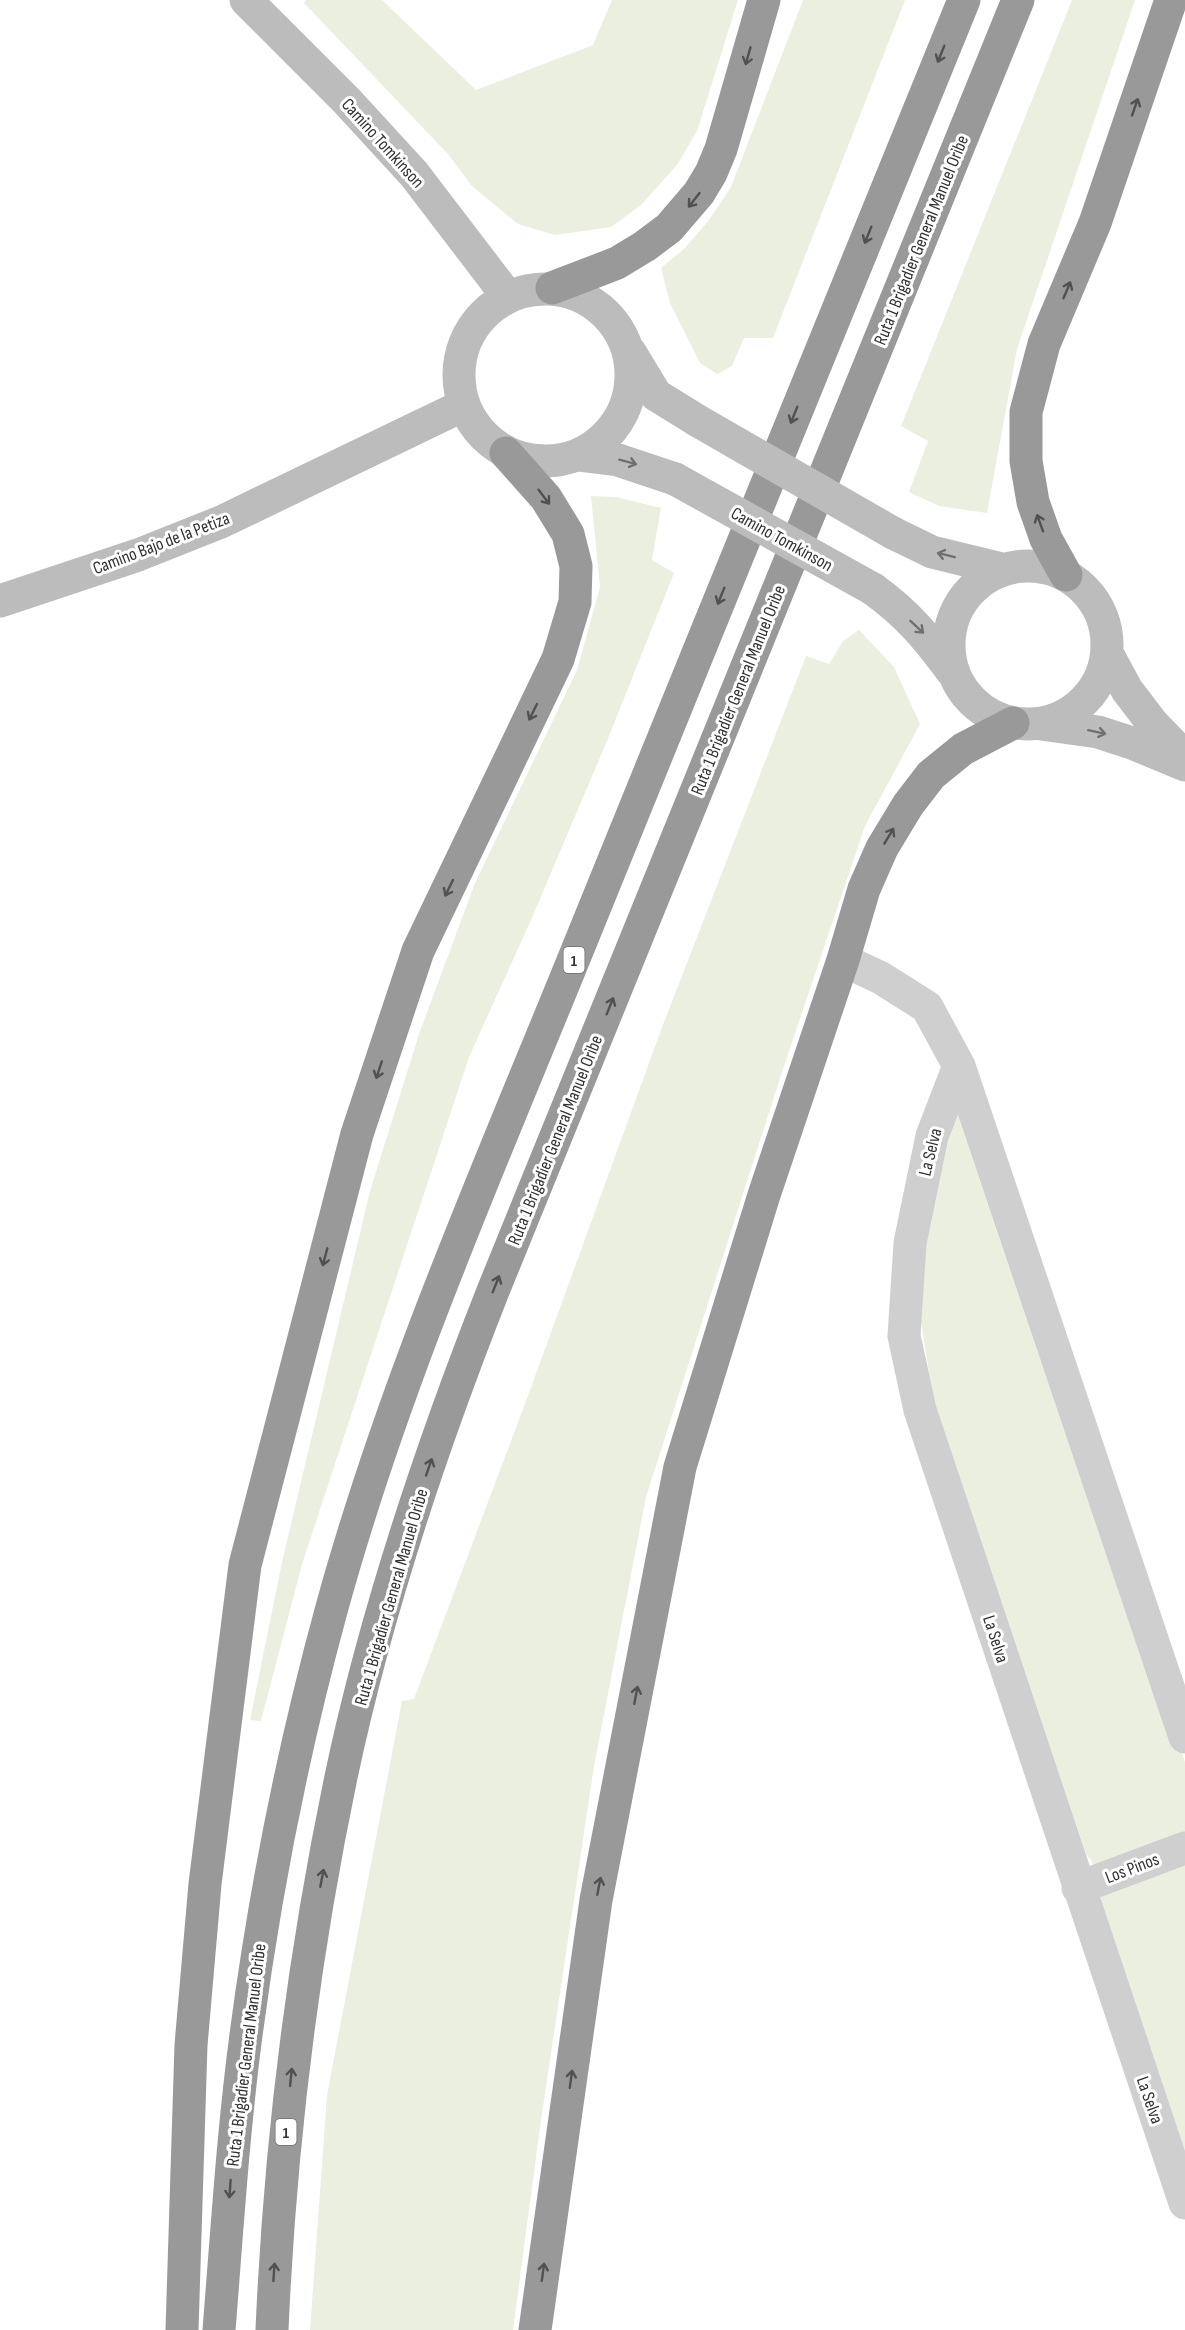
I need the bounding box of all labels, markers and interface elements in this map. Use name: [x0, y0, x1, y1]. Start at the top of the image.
one-way arrow: [935, 44, 946, 63]
one-way arrow: [742, 46, 753, 65]
street label: Camino Tomkinson: [337, 94, 428, 192]
one-way arrow: [1130, 98, 1141, 117]
street label: Ruta 1 Brigadier General Manuel Oribe: [870, 132, 973, 348]
one-way arrow: [687, 192, 700, 208]
one-way arrow: [862, 225, 873, 243]
one-way arrow: [1062, 281, 1073, 299]
one-way arrow: [788, 405, 799, 424]
one-way arrow: [618, 457, 637, 469]
one-way arrow: [538, 489, 551, 505]
street label: Camino Tomkinson: [727, 503, 836, 576]
street label: Camino Bajo de la Petiza: [90, 508, 233, 579]
one-way arrow: [1034, 514, 1045, 532]
one-way arrow: [937, 549, 956, 561]
street label: Ruta 1 Brigadier General Manuel Oribe: [687, 582, 790, 798]
one-way arrow: [715, 586, 726, 605]
one-way arrow: [910, 620, 925, 634]
one-way arrow: [526, 703, 538, 721]
one-way arrow: [1086, 727, 1106, 738]
one-way arrow: [883, 828, 895, 845]
one-way arrow: [442, 878, 454, 896]
road number: 1: [564, 947, 584, 973]
one-way arrow: [605, 997, 616, 1016]
street label: Ruta 1 Brigadier General Manuel Oribe: [504, 1032, 607, 1248]
one-way arrow: [372, 1060, 383, 1079]
street label: La Selva: [914, 1126, 947, 1178]
one-way arrow: [319, 1247, 331, 1266]
one-way arrow: [491, 1275, 502, 1293]
one-way arrow: [424, 1458, 435, 1476]
street label: Ruta 1 Brigadier General Manuel Oribe: [350, 1486, 432, 1708]
street label: La Selva: [978, 1613, 1013, 1665]
one-way arrow: [631, 1685, 642, 1705]
street label: Los Pinos: [1102, 1849, 1162, 1888]
one-way arrow: [317, 1869, 328, 1889]
one-way arrow: [594, 1877, 605, 1896]
street label: Ruta 1 Brigadier General Manuel Oribe: [222, 1942, 271, 2168]
one-way arrow: [286, 2068, 297, 2088]
one-way arrow: [565, 2070, 576, 2089]
street label: La Selva: [1132, 2074, 1167, 2127]
road number: 1: [276, 2119, 296, 2145]
one-way arrow: [224, 2179, 235, 2199]
one-way arrow: [269, 2262, 280, 2282]
one-way arrow: [538, 2263, 549, 2282]

